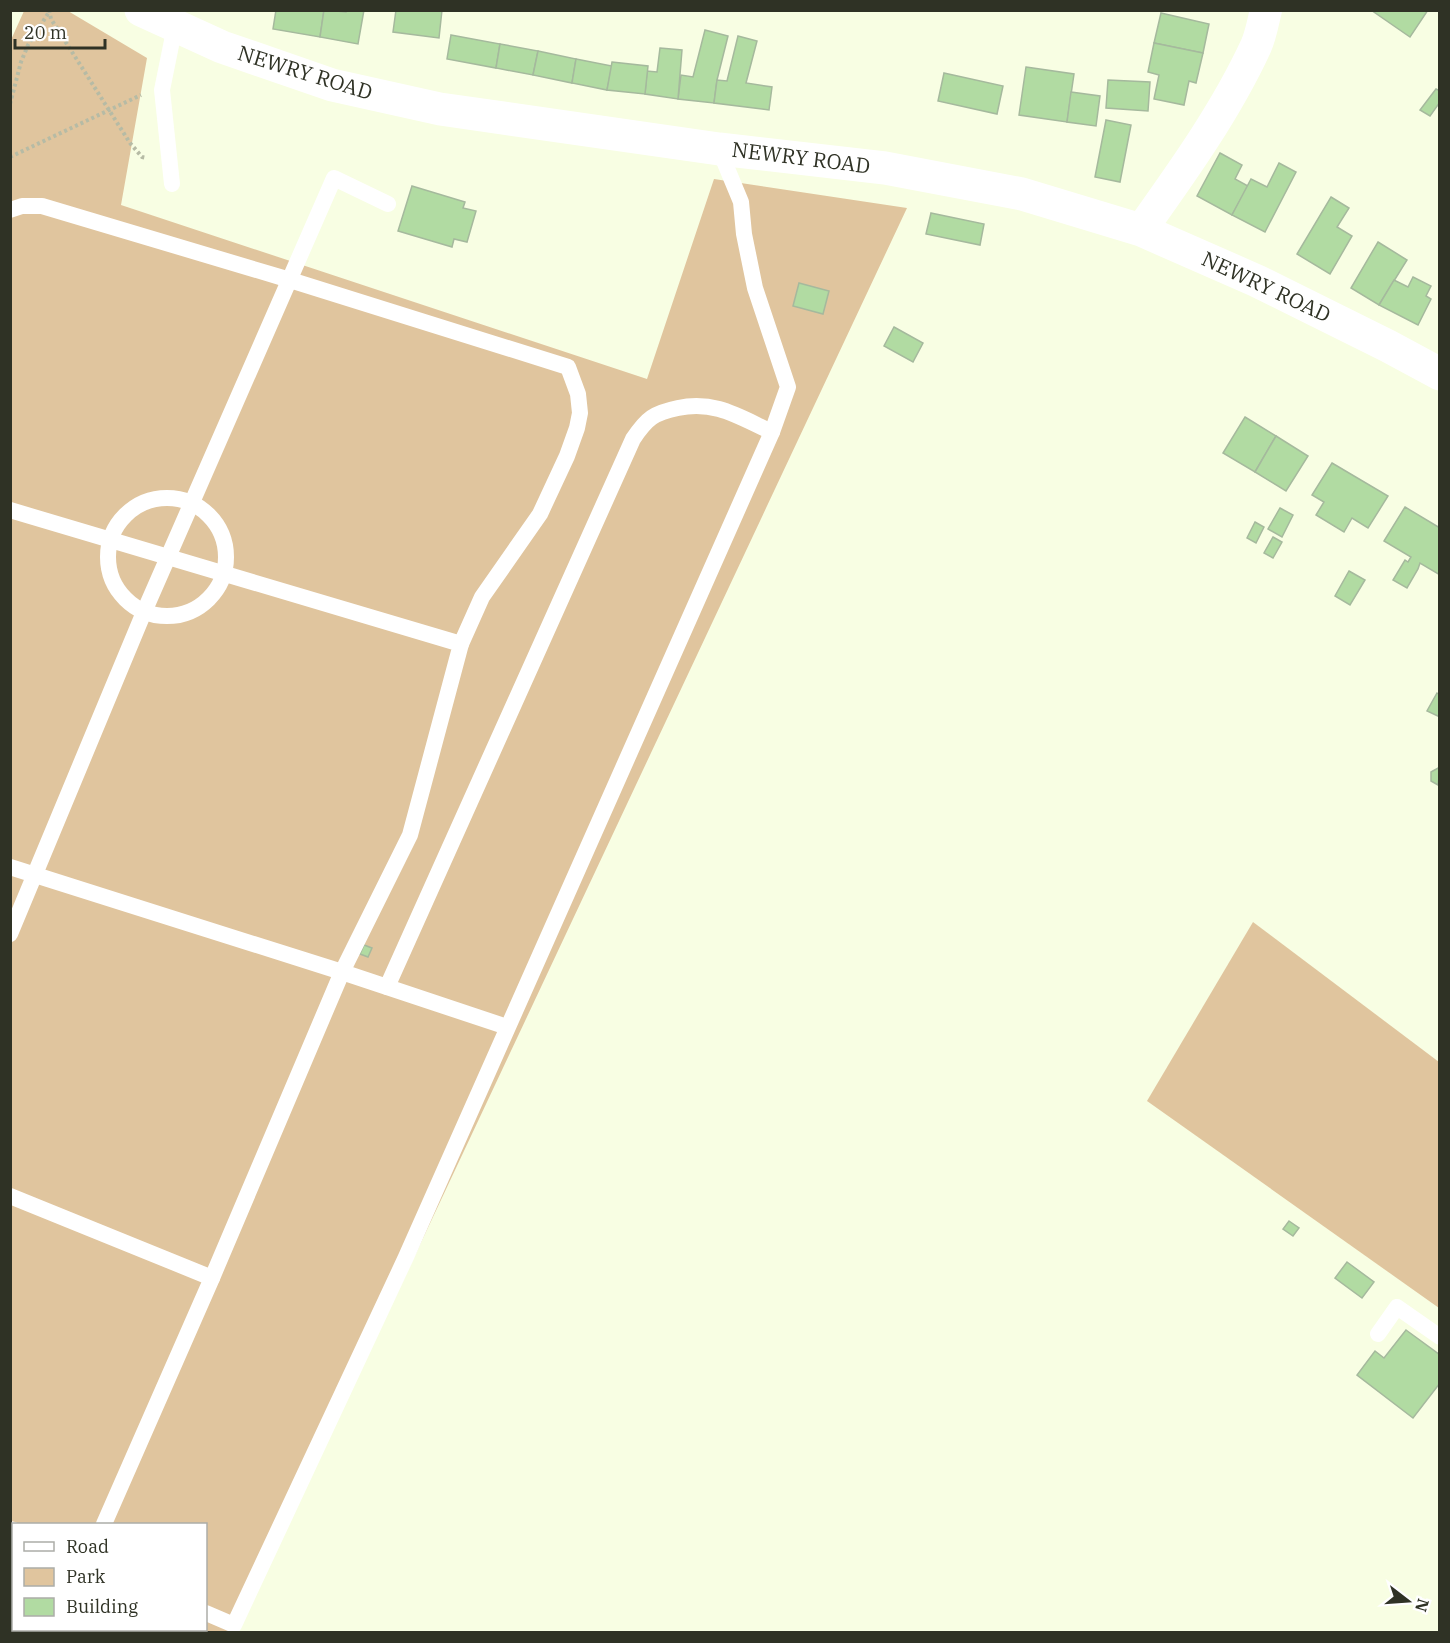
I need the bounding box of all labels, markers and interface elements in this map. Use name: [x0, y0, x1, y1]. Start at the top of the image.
scale bar: [15, 12, 105, 50]
text: 20 m: [24, 21, 67, 44]
street label: NEWRY ROAD: [235, 38, 376, 106]
street label: NEWRY ROAD: [730, 135, 872, 179]
street label: NEWRY ROAD: [1197, 244, 1335, 328]
legend: [12, 1523, 207, 1631]
text: Road: [66, 1535, 109, 1558]
text: Park: [66, 1565, 106, 1588]
north arrow: [1378, 1571, 1438, 1631]
text: Building: [66, 1595, 138, 1618]
text: N: [1411, 1596, 1434, 1614]

